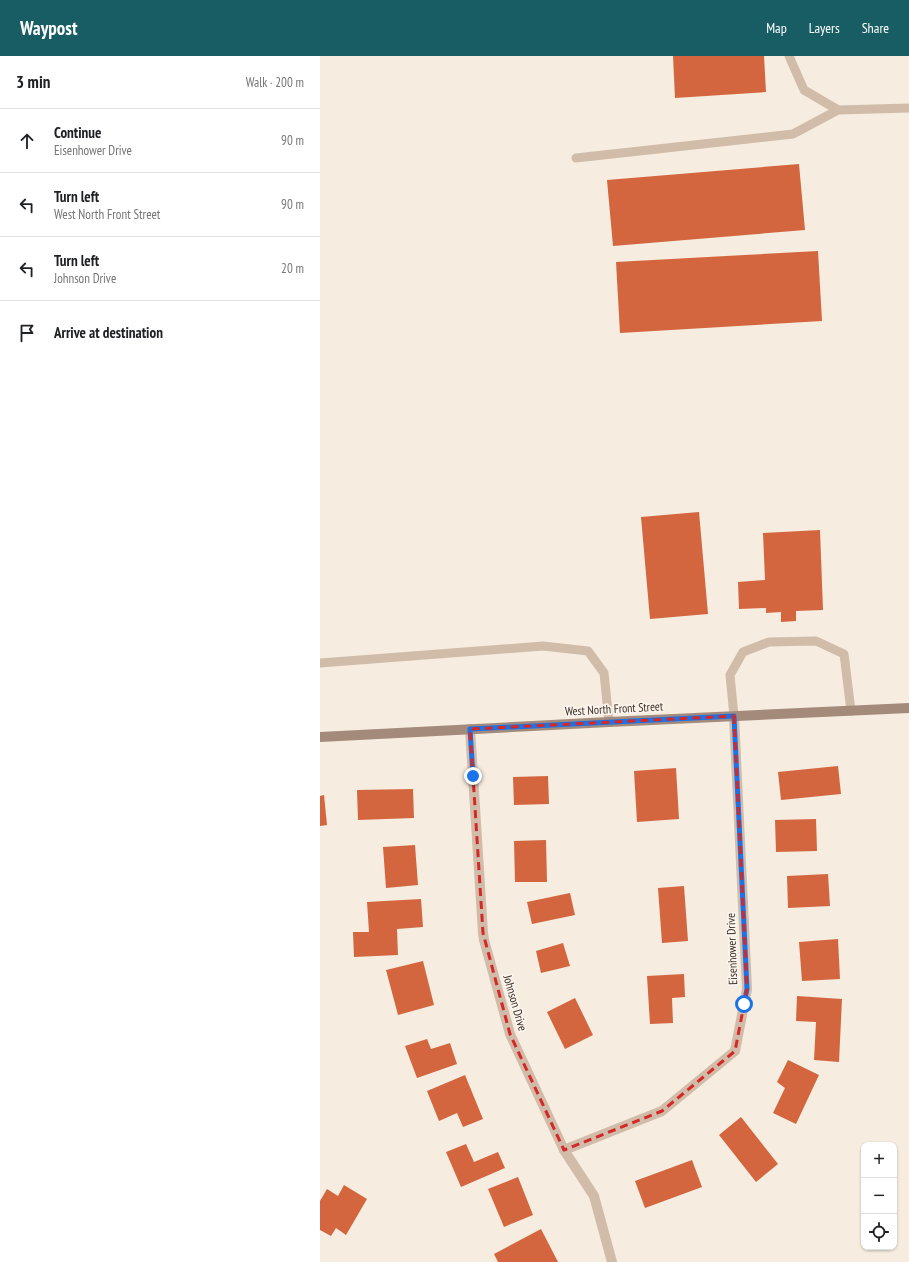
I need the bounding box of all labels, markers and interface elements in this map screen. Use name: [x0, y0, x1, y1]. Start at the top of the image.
text: Waypost: [20, 16, 77, 40]
text: Map: [766, 19, 787, 37]
text: Layers: [809, 19, 840, 37]
text: Share: [862, 19, 889, 37]
text: 3 min: [16, 71, 50, 93]
text: Walk · 200 m: [246, 74, 304, 91]
text: Continue: [54, 123, 101, 142]
icon: ahead: [16, 130, 38, 152]
text: 90 m: [281, 132, 304, 149]
text: Eisenhower Drive: [54, 142, 132, 159]
text: Turn left: [54, 187, 99, 206]
icon: left: [16, 194, 38, 216]
text: 90 m: [281, 196, 304, 213]
text: West North Front Street: [54, 206, 160, 223]
text: Turn left: [54, 251, 99, 270]
icon: left: [16, 258, 38, 280]
text: 20 m: [281, 260, 304, 277]
text: Johnson Drive: [54, 270, 116, 287]
icon: arrive: [16, 322, 38, 344]
text: Arrive at destination: [54, 323, 163, 342]
street label: West North Front Street: [565, 698, 664, 719]
route end: [464, 767, 482, 785]
street label: Eisenhower Drive: [723, 913, 740, 985]
street label: Johnson Drive: [500, 972, 531, 1033]
route start: [735, 995, 753, 1013]
map controls: [861, 1142, 897, 1250]
button: +: [861, 1142, 897, 1178]
button: −: [861, 1178, 897, 1214]
button: locate: [861, 1214, 897, 1250]

